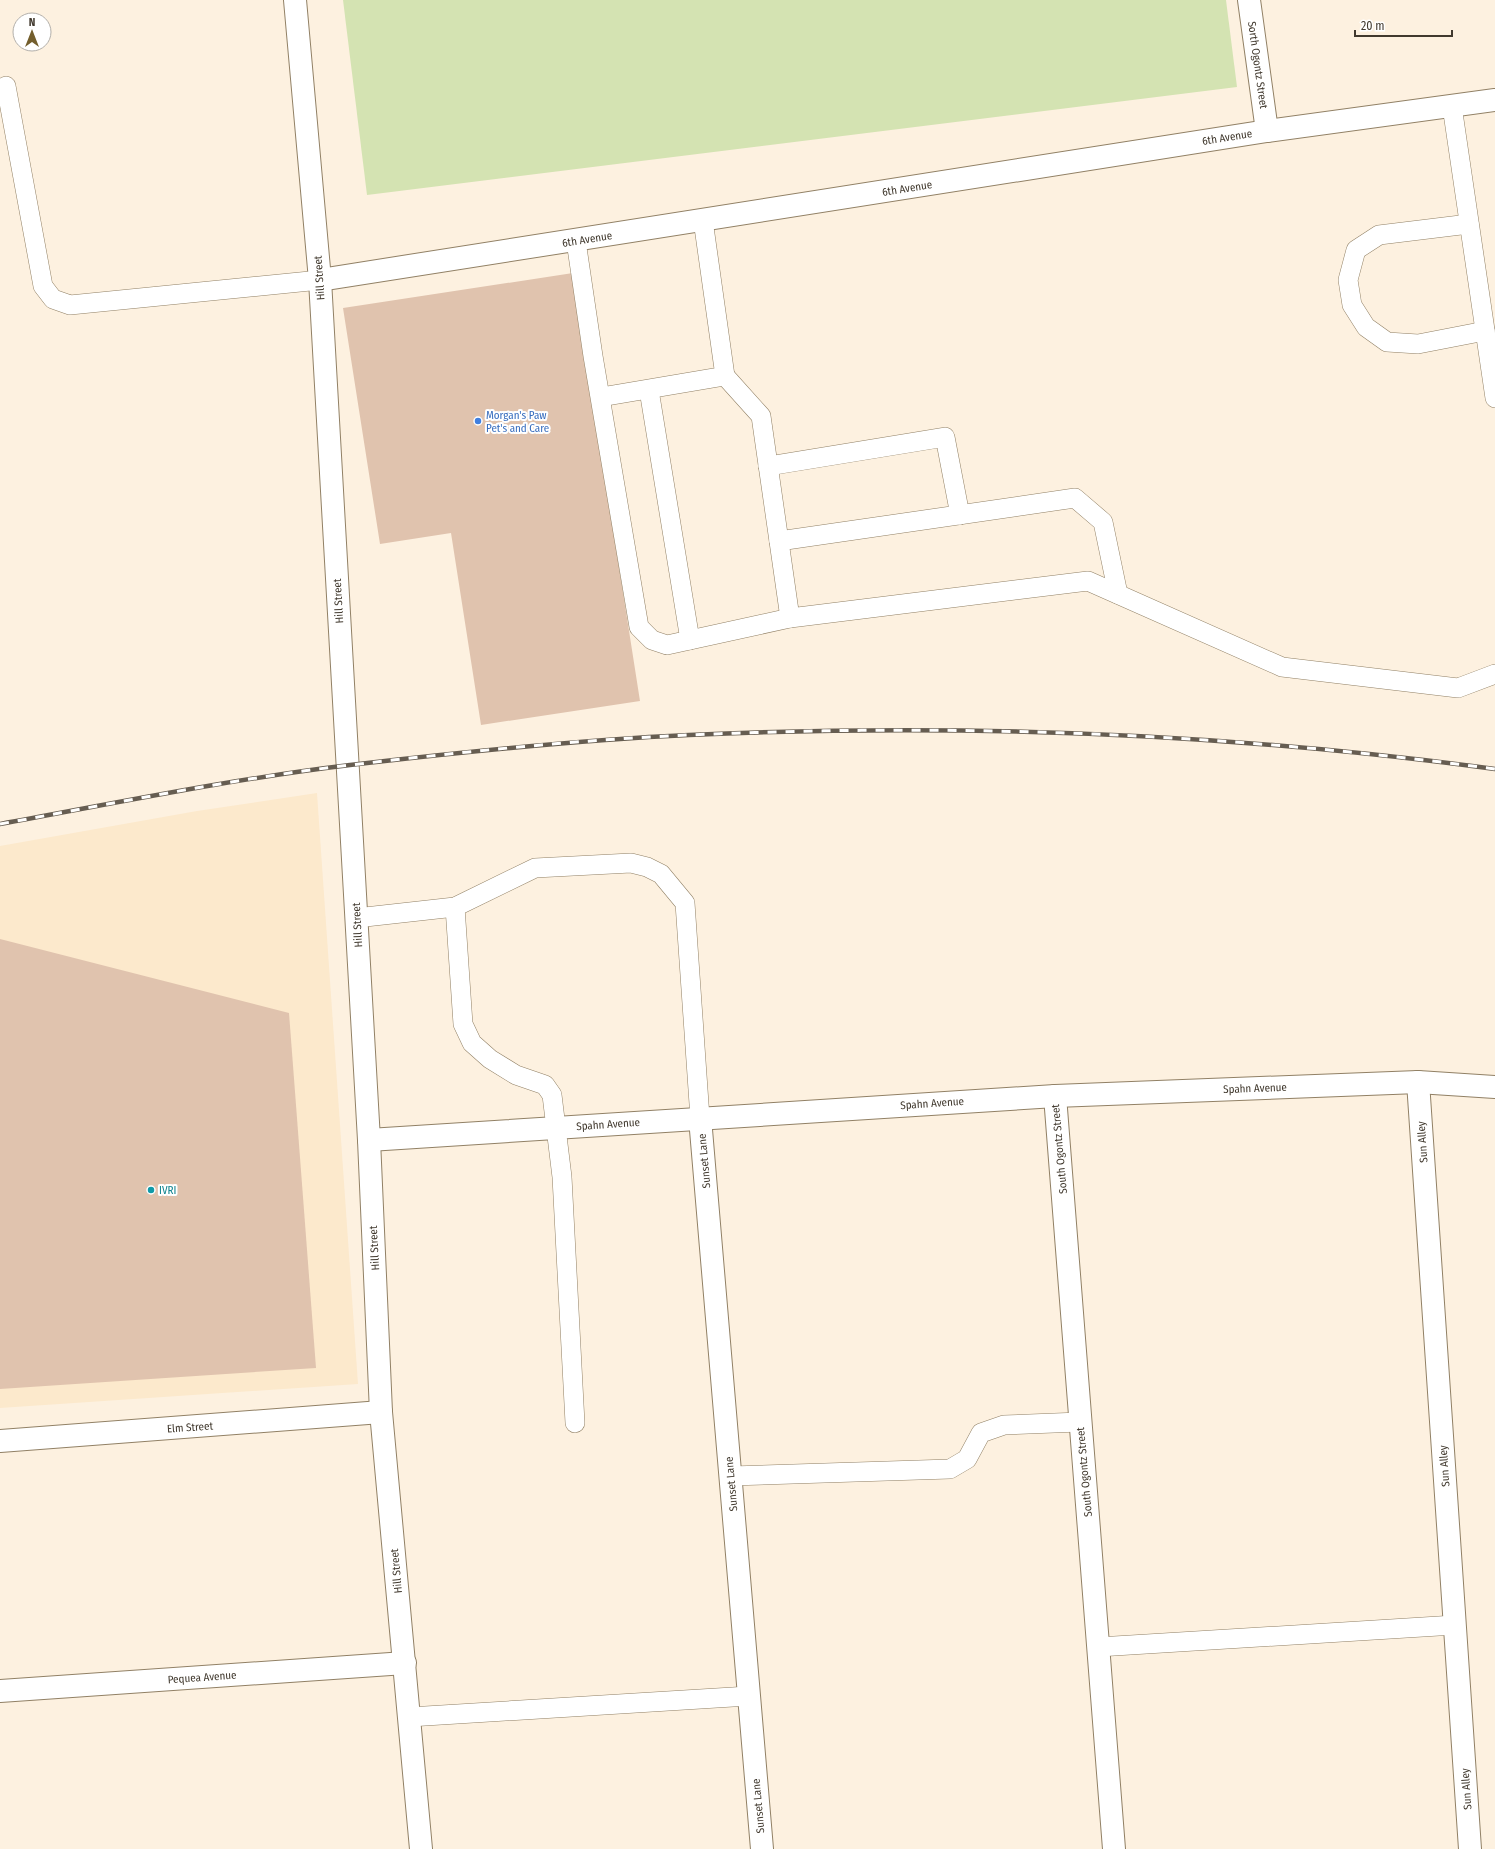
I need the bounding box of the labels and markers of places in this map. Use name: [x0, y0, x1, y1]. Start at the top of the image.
place label: Morgan's Paw Pet's and Care: [486, 409, 549, 435]
marker: Morgan's Paw Pet's and Care: [473, 416, 483, 426]
place label: IVRI: [159, 1184, 176, 1197]
marker: IVRI: [146, 1185, 156, 1195]

